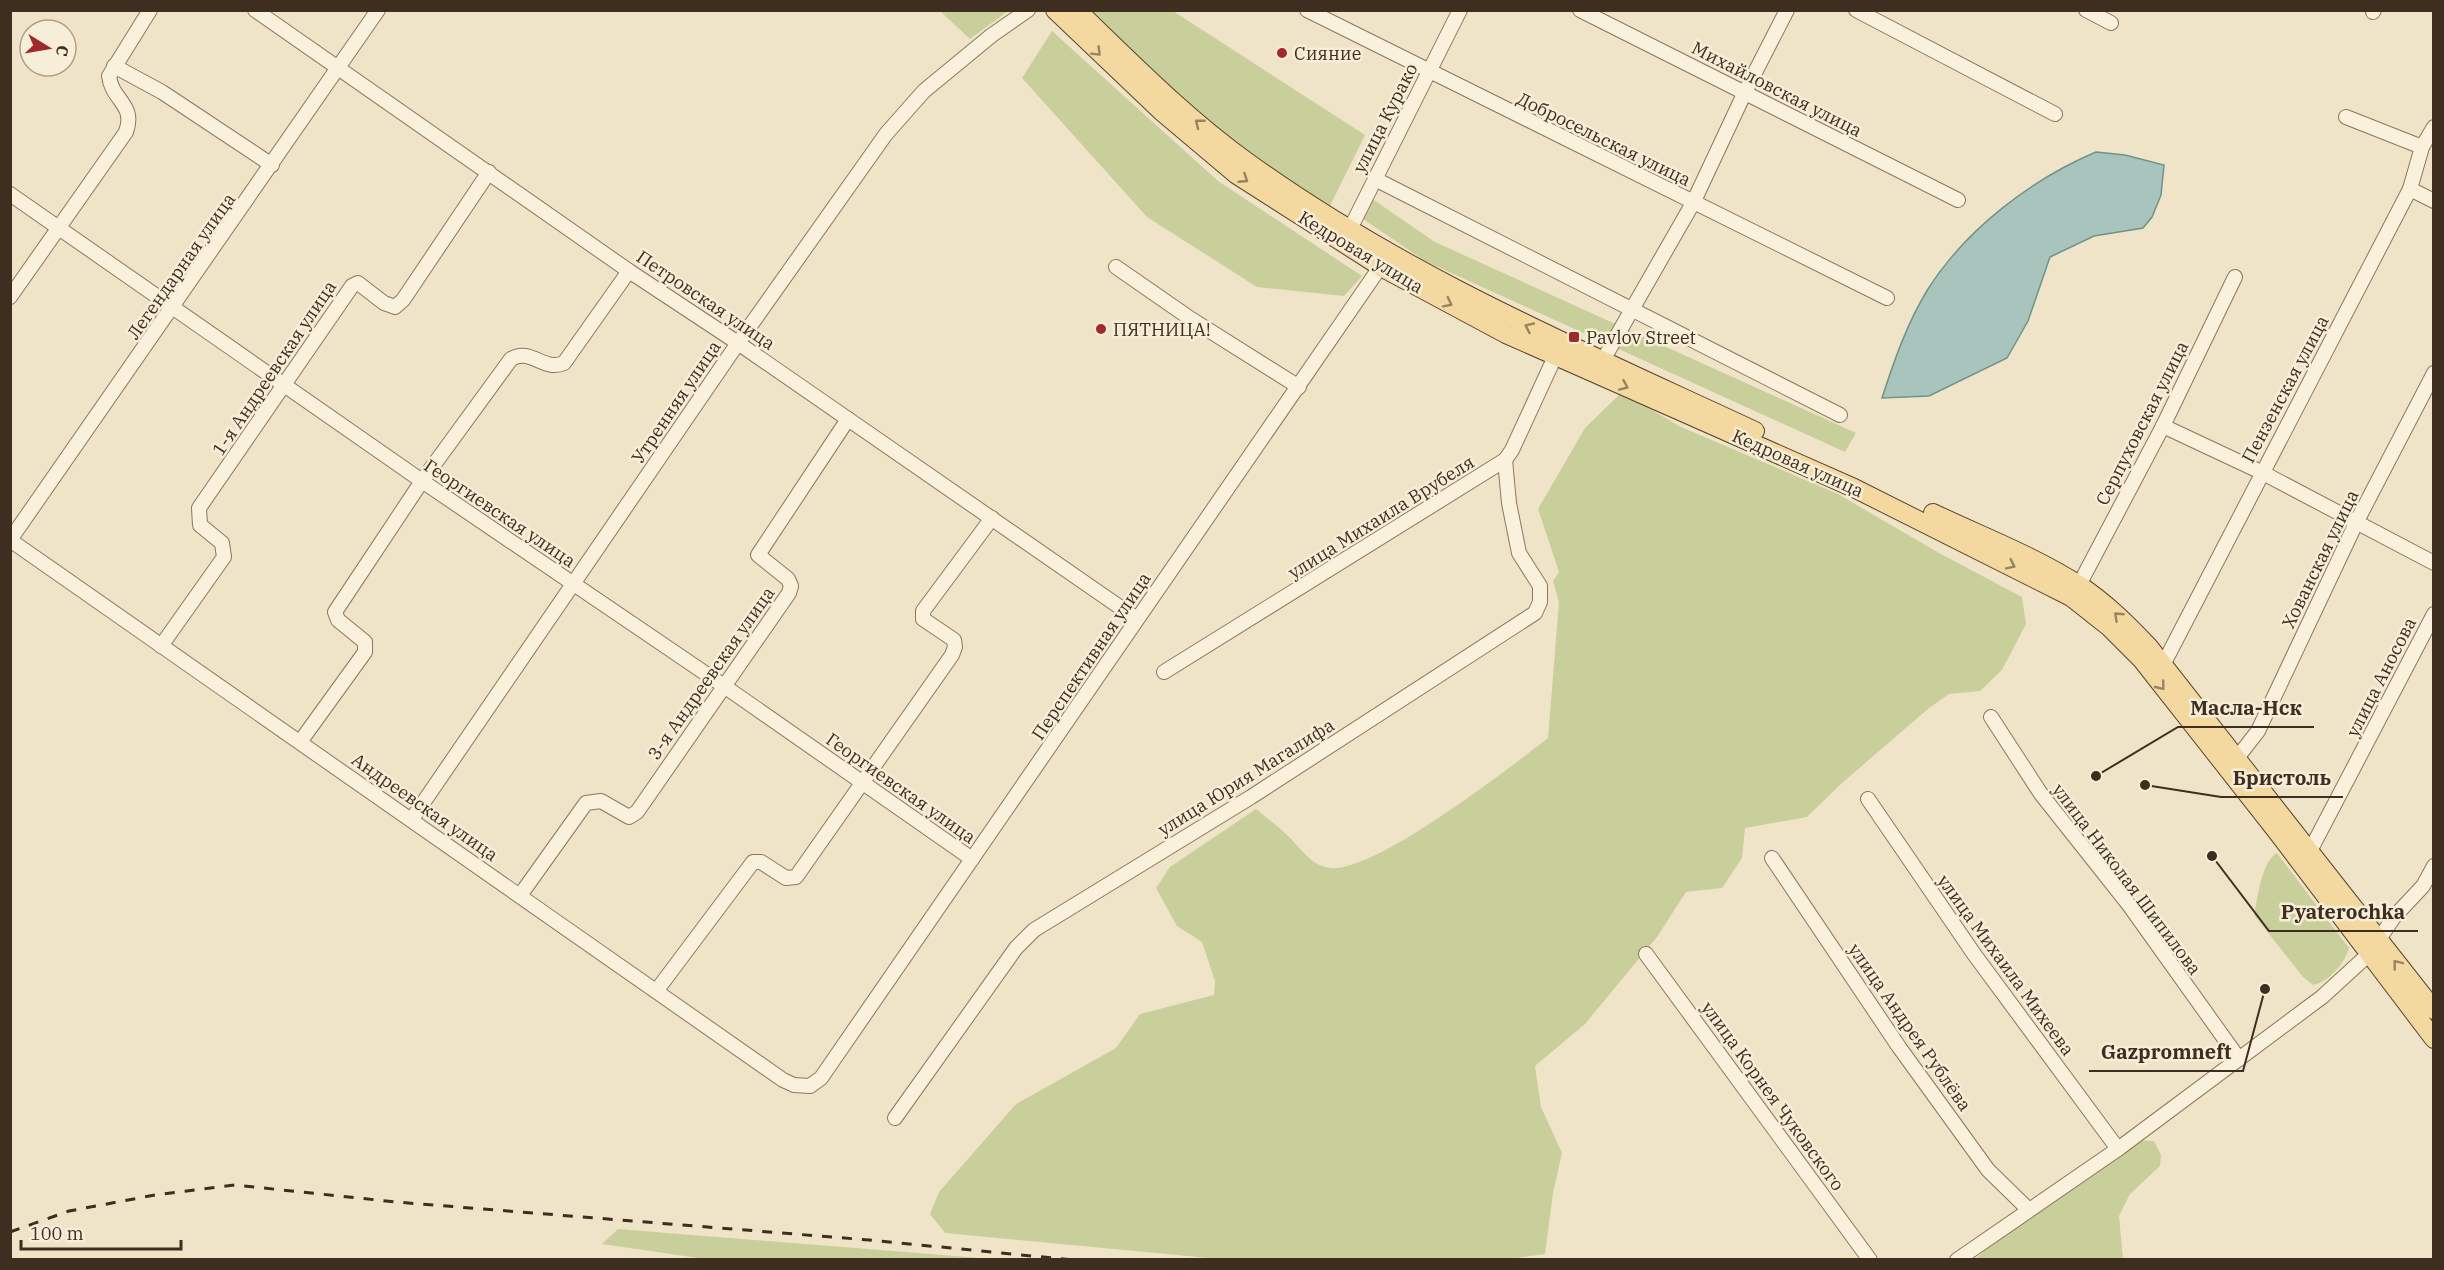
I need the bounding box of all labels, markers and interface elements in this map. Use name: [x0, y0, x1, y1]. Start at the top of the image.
north arrow: [18, 18, 78, 78]
street label: Михайловская улица: [1688, 36, 1866, 142]
place label: Сияние: [1294, 42, 1361, 65]
text: С: [52, 44, 74, 58]
one-way arrow: [1089, 44, 1100, 55]
marker: Сияние: [1275, 46, 1289, 60]
street label: улица Курако: [1347, 59, 1423, 177]
street label: Добросельская улица: [1513, 87, 1695, 191]
one-way arrow: [1195, 119, 1206, 130]
one-way arrow: [1238, 172, 1248, 184]
street label: Легендарная улица: [122, 188, 240, 344]
street label: Кедровая улица: [1294, 206, 1428, 298]
street label: Петровская улица: [632, 245, 780, 355]
street label: 1-я Андреевская улица: [207, 276, 341, 460]
one-way arrow: [1442, 296, 1453, 308]
street label: Пензенская улица: [2236, 311, 2334, 467]
place label: ПЯТНИЦА!: [1113, 318, 1211, 341]
marker: ПЯТНИЦА!: [1094, 322, 1108, 336]
one-way arrow: [1525, 323, 1536, 335]
place label: Pavlov Street: [1586, 326, 1696, 349]
marker: Pavlov Street: [1567, 330, 1581, 344]
street label: Утренняя улица: [626, 336, 726, 468]
street label: Серпуховская улица: [2091, 337, 2193, 509]
one-way arrow: [1618, 379, 1629, 391]
street label: Кедровая улица: [1729, 424, 1868, 502]
street label: улица Михаила Врубеля: [1284, 450, 1478, 584]
street label: Георгиевская улица: [420, 454, 580, 572]
street label: Хованская улица: [2277, 486, 2364, 632]
one-way arrow: [2005, 558, 2015, 569]
street label: Перспективная улица: [1026, 568, 1156, 744]
street label: 3-я Андреевская улица: [642, 582, 780, 764]
one-way arrow: [2114, 612, 2125, 623]
street label: улица Аносова: [2341, 613, 2421, 741]
one-way arrow: [2154, 679, 2165, 690]
callout: Масла-Нск: [2178, 689, 2314, 727]
text: Масла-Нск: [2190, 694, 2302, 721]
street label: улица Юрия Магалифа: [1154, 713, 1339, 841]
street label: Георгиевская улица: [822, 728, 981, 849]
street label: Андреевская улица: [347, 748, 503, 866]
callout: Бристоль: [2221, 759, 2343, 797]
text: Бристоль: [2233, 764, 2332, 791]
street label: улица Николая Шипилова: [2047, 779, 2207, 980]
street label: улица Михаила Михеева: [1932, 870, 2080, 1060]
callout: Pyaterochka: [2269, 893, 2418, 931]
text: Pyaterochka: [2281, 898, 2405, 925]
street label: улица Андрея Рублёва: [1843, 939, 1977, 1116]
one-way arrow: [2394, 960, 2405, 971]
street label: улица Корнея Чуковского: [1697, 997, 1849, 1195]
callout: Gazpromneft: [2089, 1033, 2243, 1071]
text: Gazpromneft: [2101, 1038, 2232, 1065]
scale bar: [21, 1213, 182, 1251]
text: 100 m: [30, 1222, 84, 1245]

